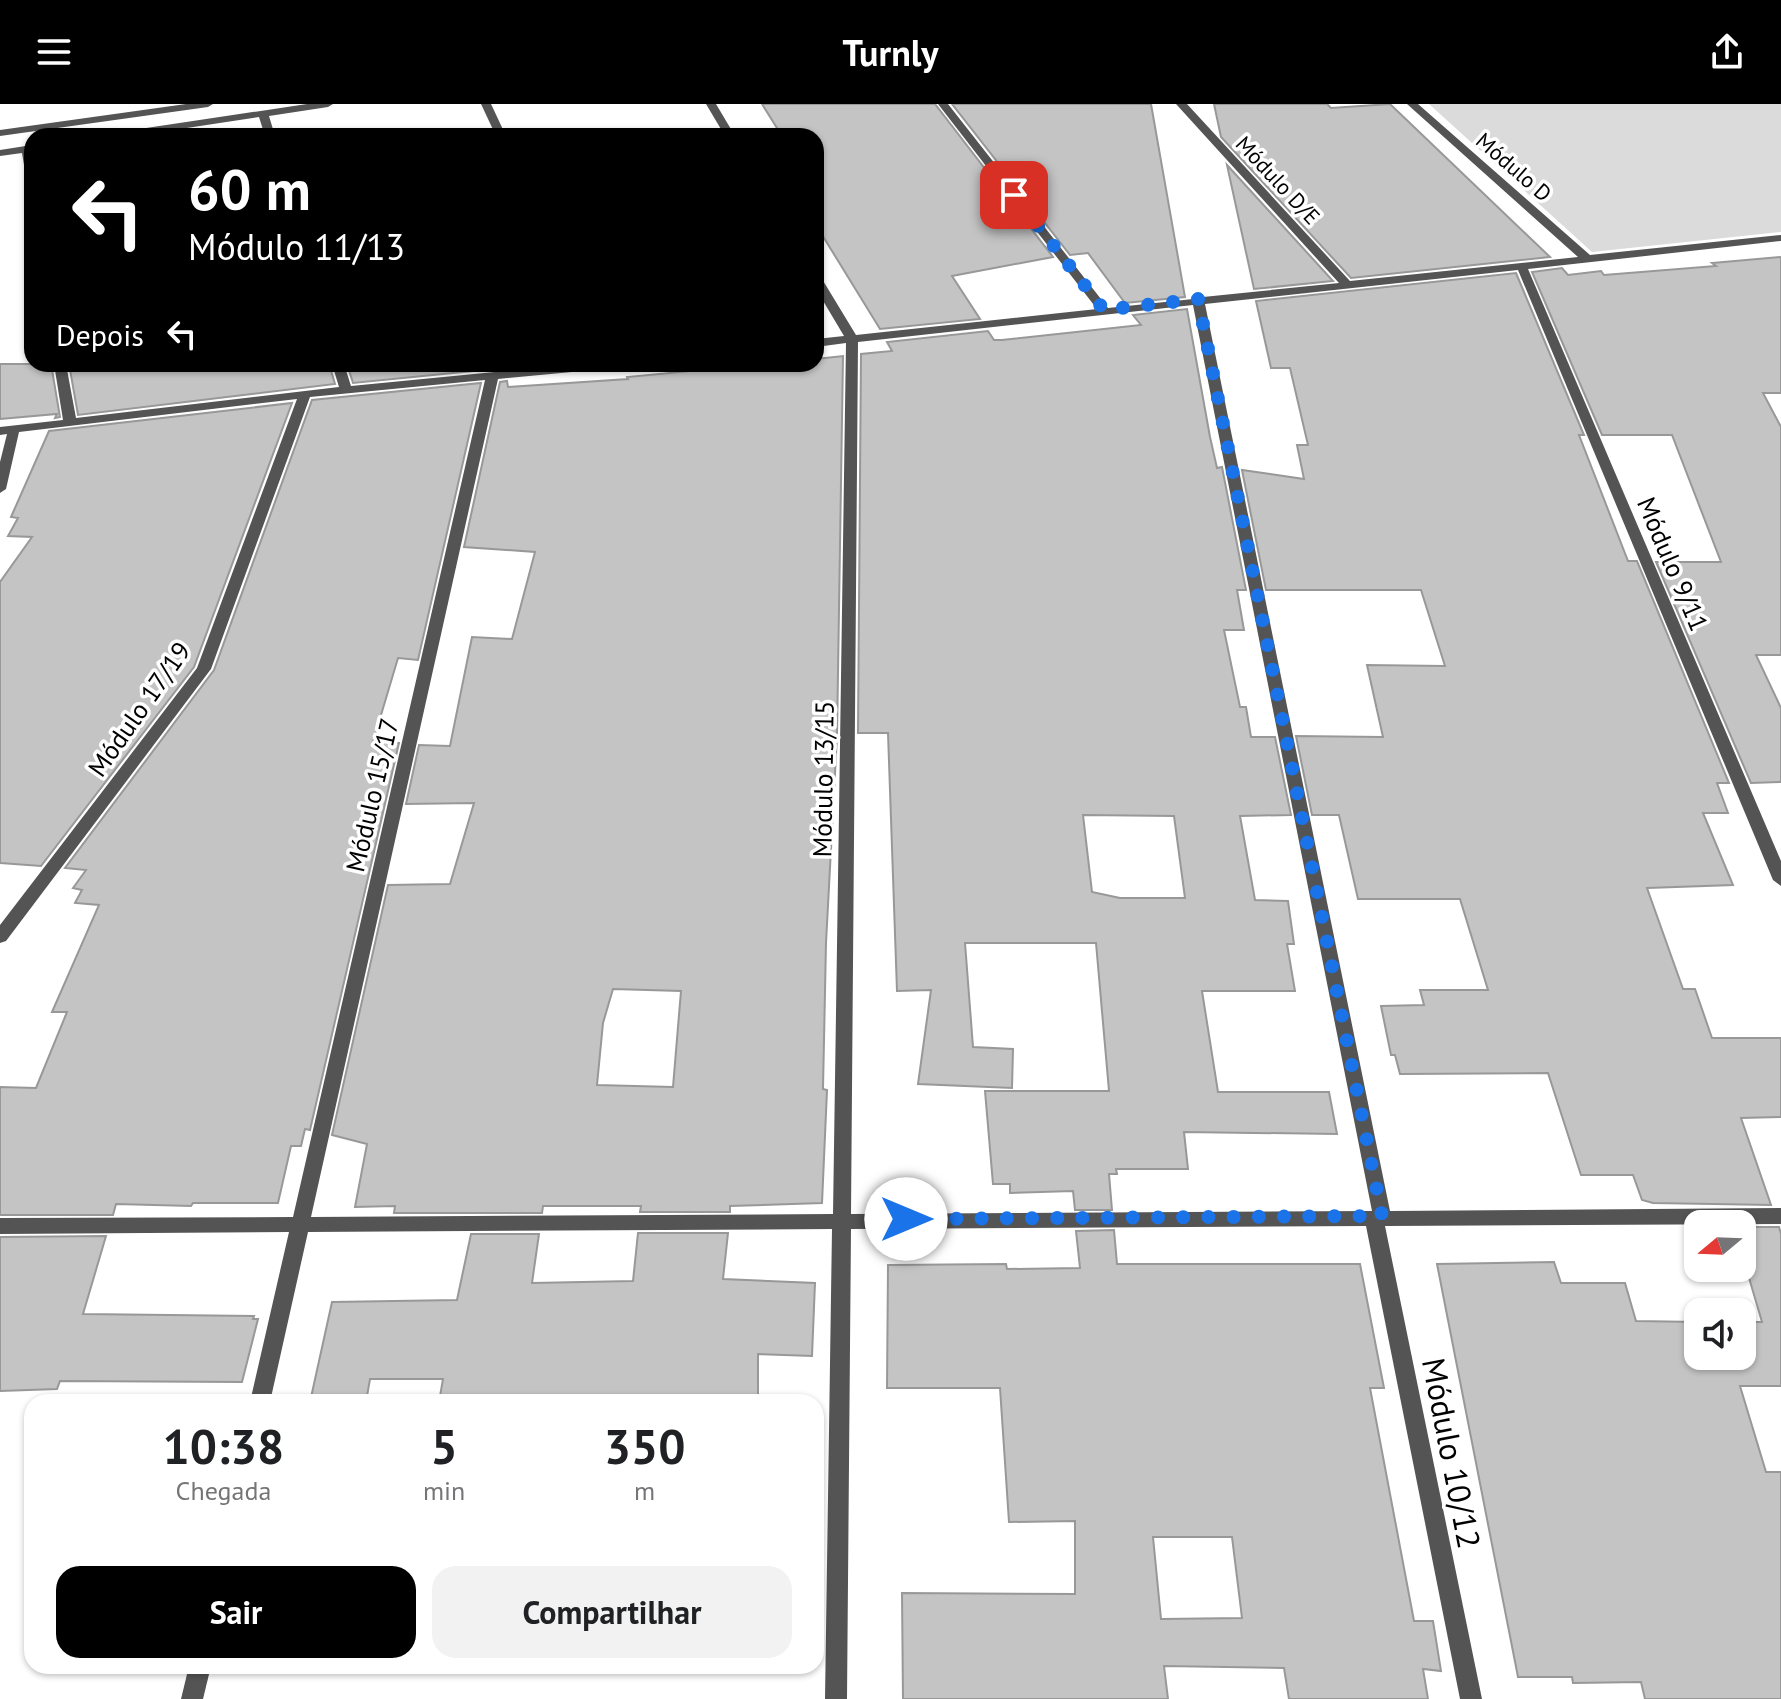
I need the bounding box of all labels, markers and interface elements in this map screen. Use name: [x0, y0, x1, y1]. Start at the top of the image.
text: Turnly: [842, 29, 939, 76]
icon: menu: [32, 30, 76, 74]
icon: share: [1705, 30, 1749, 74]
street label: Módulo D: [1470, 126, 1558, 208]
street label: Módulo D/E: [1230, 130, 1326, 230]
text: 60 m: [188, 153, 311, 225]
icon: left: [56, 160, 160, 264]
pin: [980, 161, 1048, 229]
icon: arrive: [992, 173, 1036, 217]
text: Módulo 11/13: [188, 223, 405, 270]
icon: left: [160, 312, 204, 356]
text: Depois: [56, 315, 144, 354]
street label: Módulo 9/11: [1630, 492, 1716, 636]
street label: Módulo 17/19: [80, 635, 198, 783]
street label: Módulo 13/15: [805, 700, 841, 858]
street label: Módulo 15/17: [338, 715, 406, 875]
position arrow: [864, 1177, 948, 1261]
north arrow: [1684, 1210, 1756, 1282]
map controls: [1684, 1210, 1756, 1370]
button: sound: [1684, 1298, 1756, 1370]
street label: Módulo 10/12: [1413, 1354, 1491, 1552]
text: 10:38: [163, 1415, 284, 1477]
text: 5: [430, 1415, 458, 1477]
text: 350: [604, 1415, 685, 1477]
text: Chegada: [176, 1474, 271, 1507]
text: min: [423, 1474, 465, 1507]
text: m: [634, 1474, 655, 1507]
button: Sair: [56, 1566, 416, 1658]
button: Compartilhar: [432, 1566, 792, 1658]

